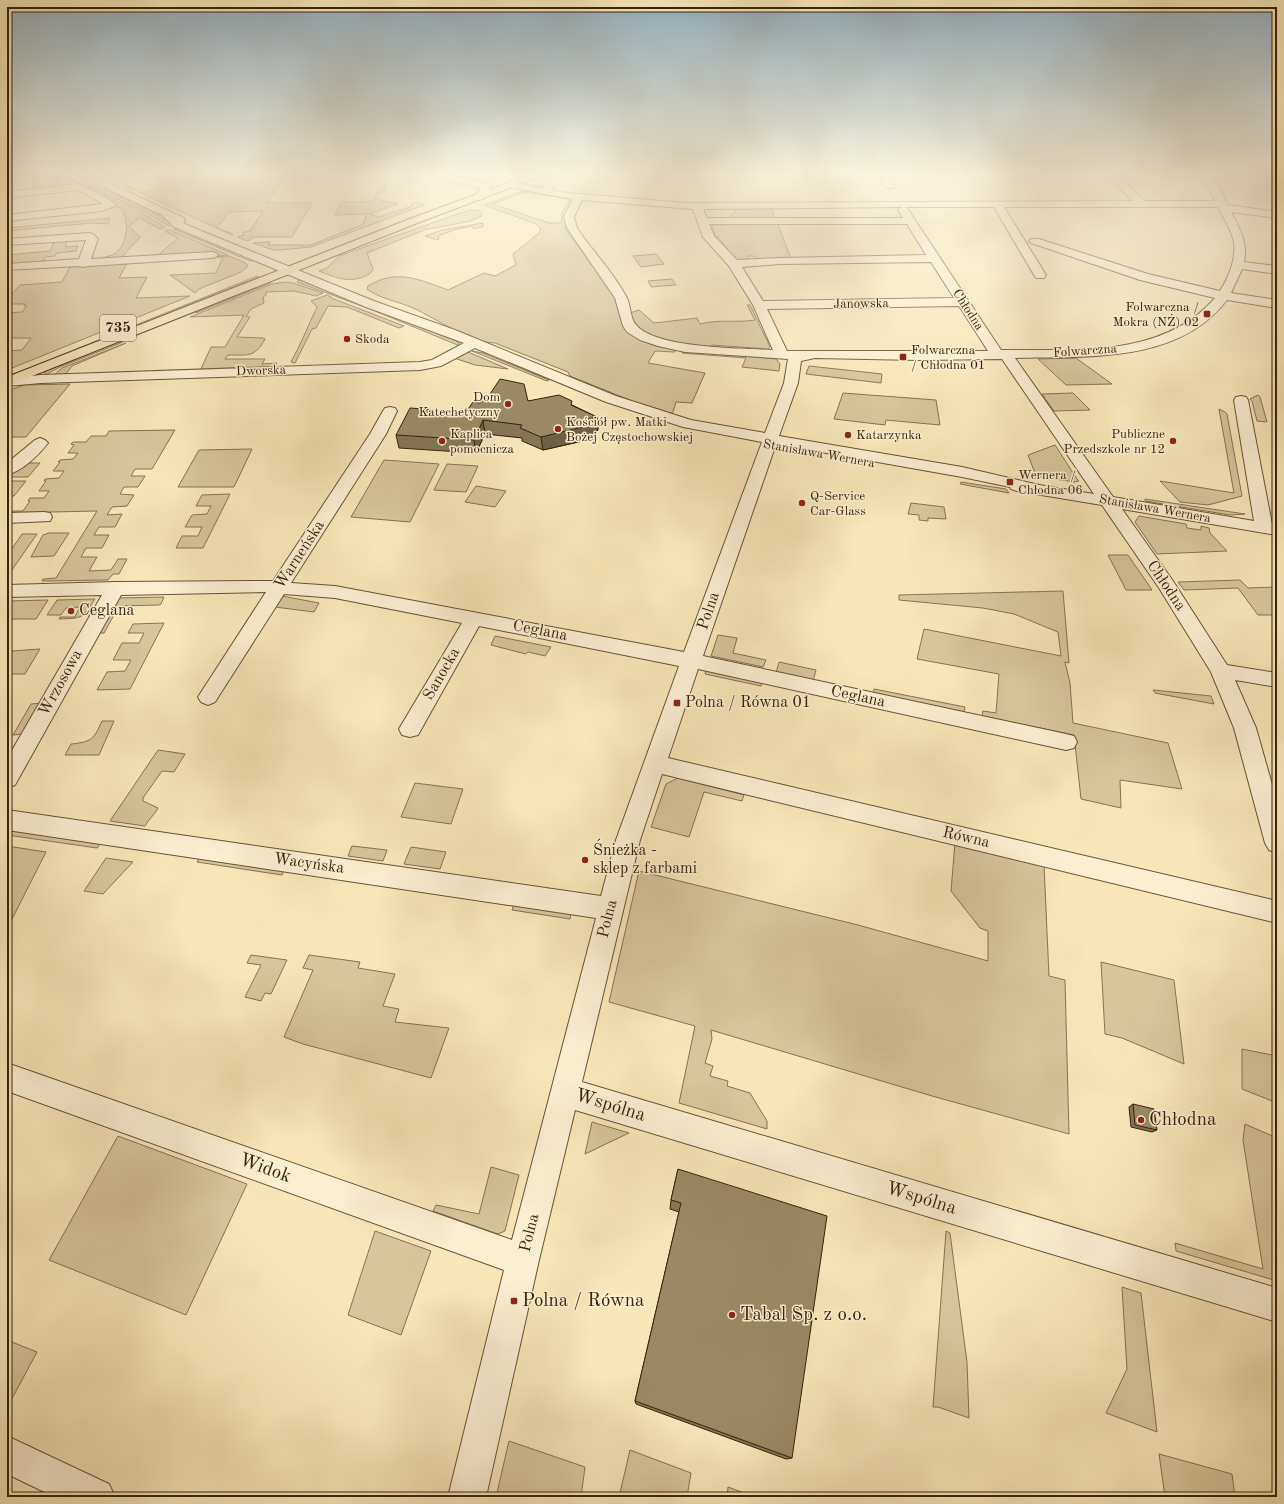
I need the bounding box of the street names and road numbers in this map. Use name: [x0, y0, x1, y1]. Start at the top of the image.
street label: Chłodna: [950, 287, 986, 333]
street label: Janowska: [833, 297, 889, 311]
road number: 735: [100, 315, 136, 341]
street label: Folwarczna: [1053, 342, 1118, 360]
street label: Dworska: [236, 364, 287, 378]
street label: Stanisława Wernera: [762, 438, 876, 470]
street label: Stanisława Wernera: [1098, 493, 1212, 525]
street label: Warneńska: [272, 518, 328, 592]
street label: Chłodna: [1144, 558, 1189, 614]
street label: Polna: [695, 590, 723, 632]
street label: Ceglana: [511, 618, 569, 644]
street label: Sanocka: [421, 645, 463, 703]
street label: Wrzosowa: [36, 647, 86, 719]
street label: Ceglana: [829, 683, 887, 711]
street label: Równa: [941, 825, 991, 851]
street label: Wacyńska: [273, 851, 345, 877]
street label: Polna: [596, 898, 620, 940]
street label: Wspólna: [573, 1086, 648, 1126]
street label: Widok: [236, 1151, 294, 1187]
street label: Wspólna: [884, 1179, 959, 1219]
street label: Polna: [518, 1212, 542, 1254]

